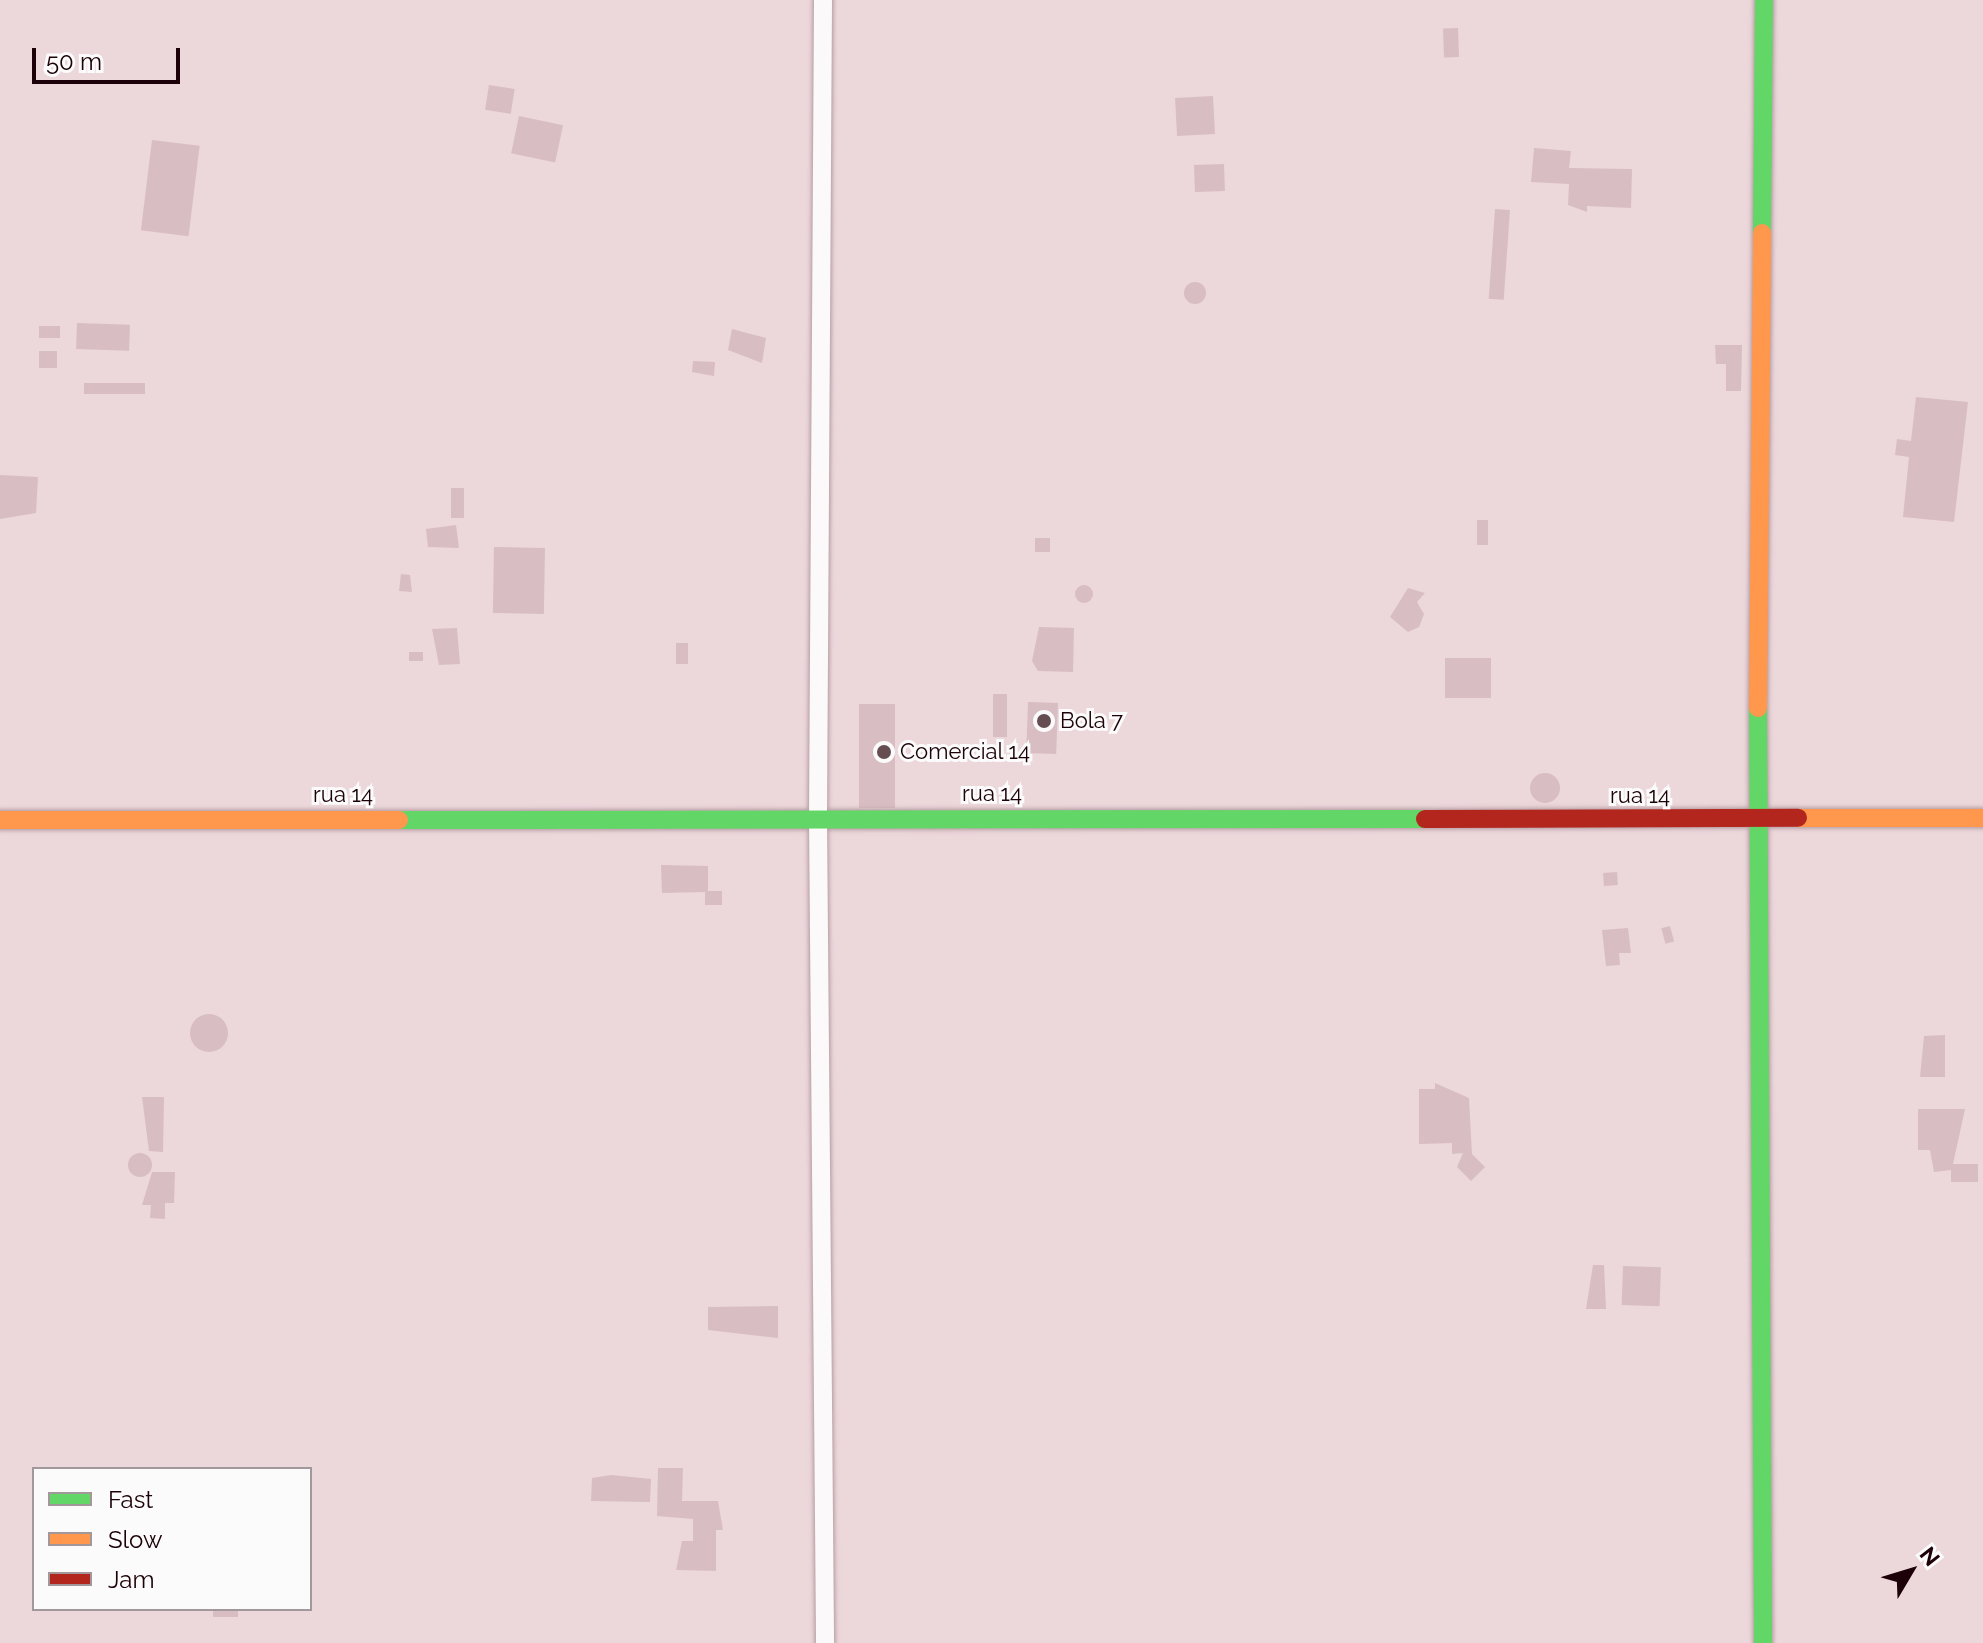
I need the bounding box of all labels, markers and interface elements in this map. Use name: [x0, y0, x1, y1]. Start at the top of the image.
scale bar: [36, 32, 184, 82]
text: 50 m: [46, 47, 102, 76]
place label: Bola 7: [1060, 708, 1123, 734]
marker: Bola 7: [1035, 712, 1053, 730]
place label: Comercial 14: [900, 739, 1031, 765]
marker: Comercial 14: [875, 743, 893, 761]
street label: rua 14: [962, 781, 1022, 807]
street label: rua 14: [313, 782, 373, 808]
street label: rua 14: [1610, 783, 1670, 809]
legend: [32, 1467, 312, 1611]
text: Fast: [108, 1485, 153, 1514]
text: Slow: [108, 1525, 162, 1554]
north arrow: [1871, 1531, 1951, 1611]
text: N: [1914, 1542, 1945, 1571]
text: Jam: [108, 1565, 154, 1594]

